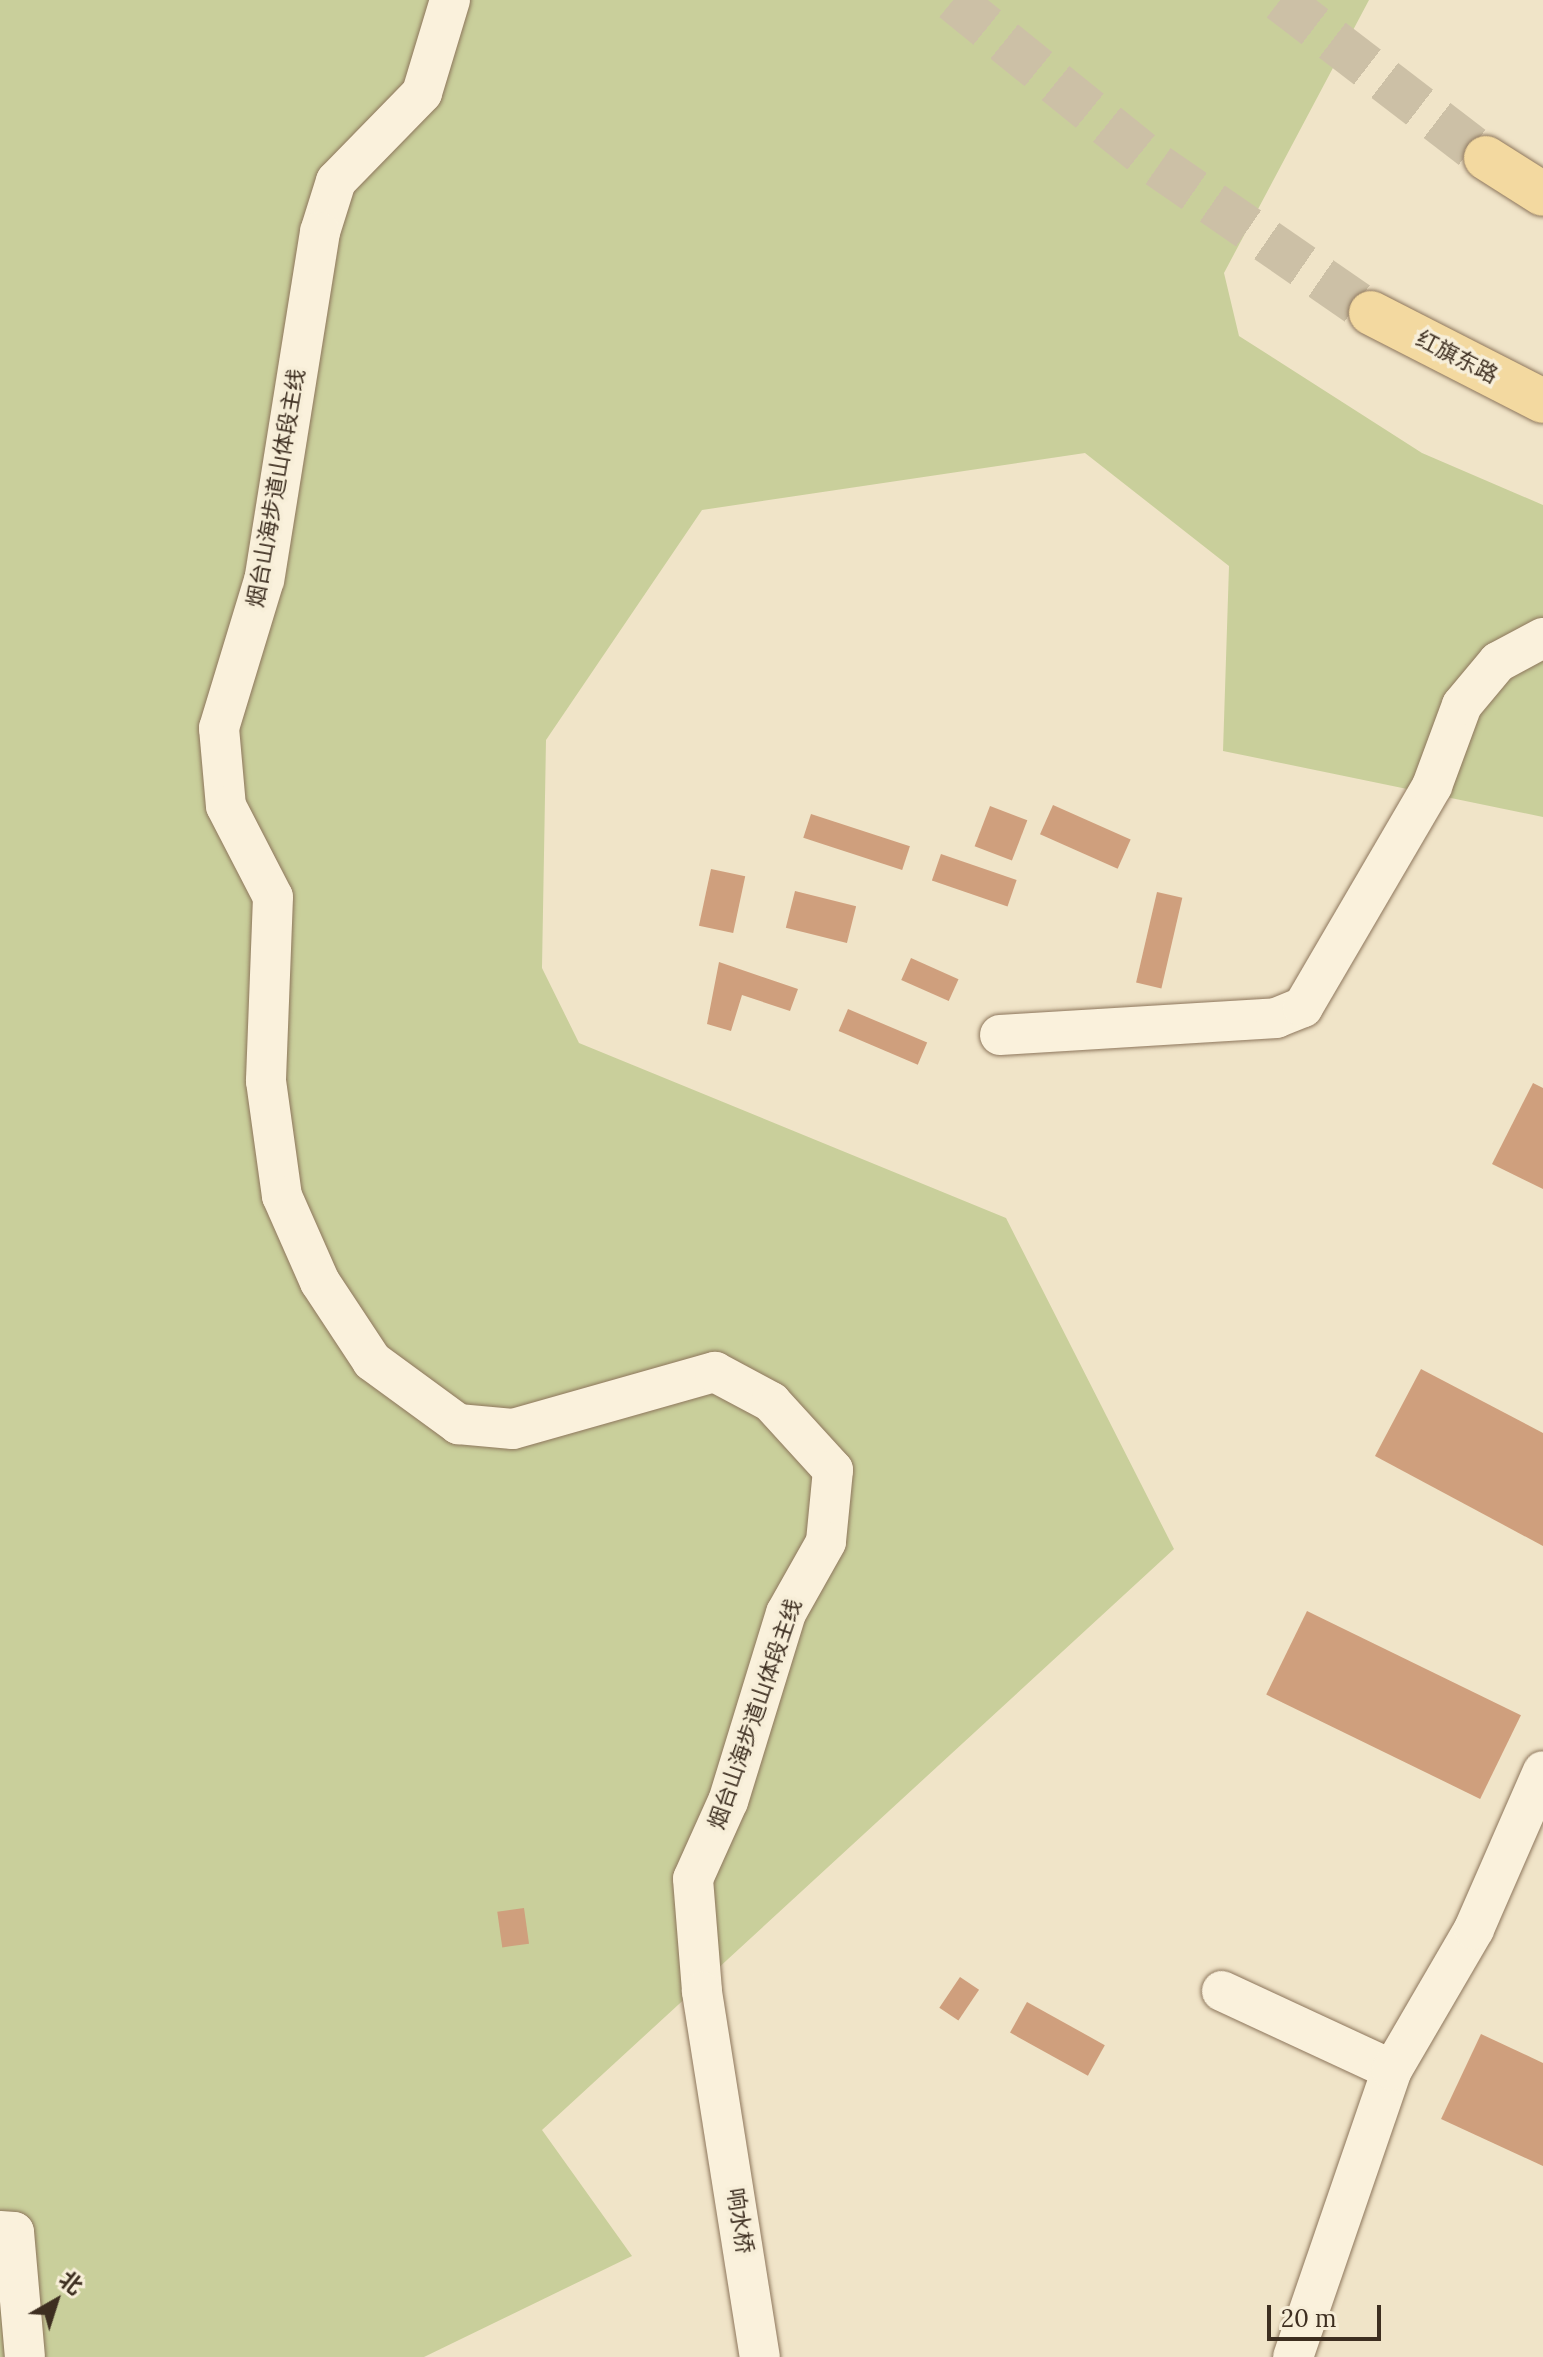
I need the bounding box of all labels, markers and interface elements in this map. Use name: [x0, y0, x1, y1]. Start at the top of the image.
street label: 红旗东路: [1412, 325, 1502, 389]
street label: 烟台山海步道山体段主线: [242, 367, 310, 609]
street label: 烟台山海步道山体段主线: [703, 1595, 807, 1833]
street label: 响水桥: [722, 2186, 758, 2256]
north arrow: [16, 2261, 96, 2341]
text: 北: [54, 2265, 88, 2300]
scale bar: [1271, 2289, 1385, 2339]
text: 20 m: [1281, 2303, 1337, 2334]

